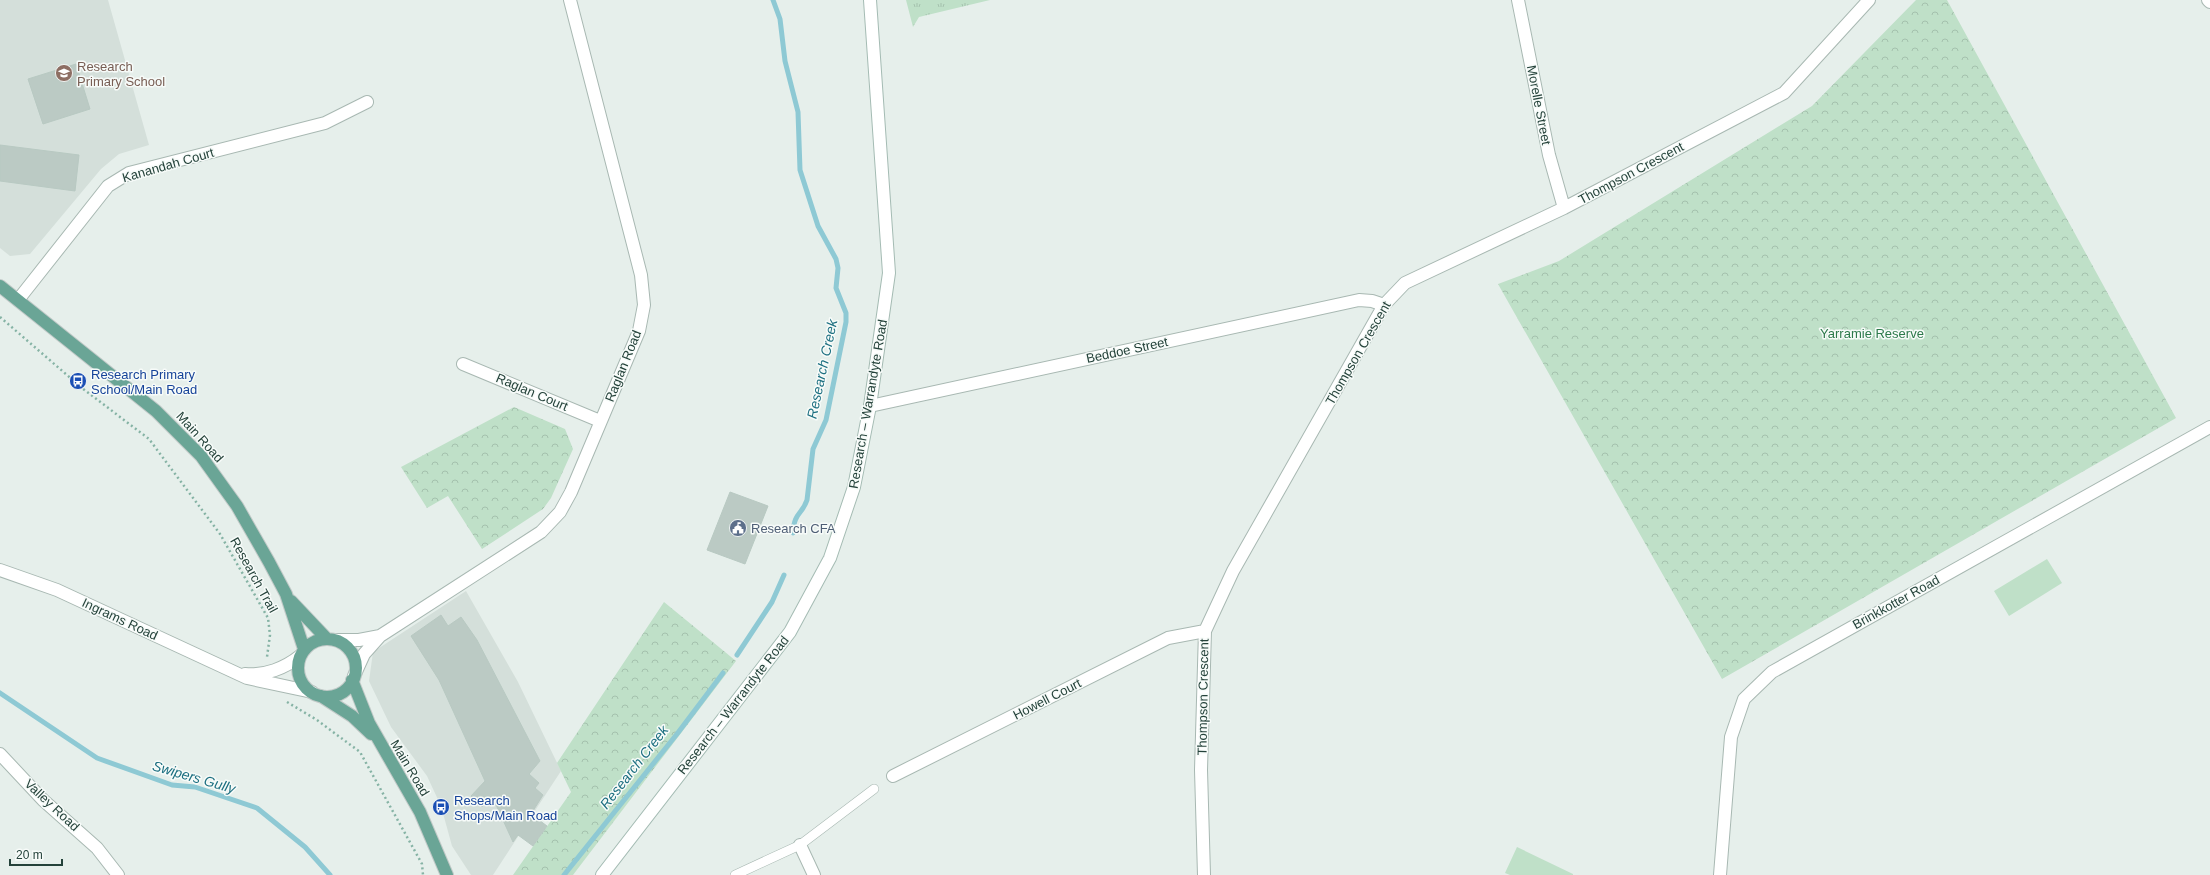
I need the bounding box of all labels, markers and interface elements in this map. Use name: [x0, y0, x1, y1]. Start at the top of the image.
place label: Research Primary School: [77, 59, 165, 89]
school or university icon: Research Primary School: [54, 63, 74, 83]
street label: Morelle Street: [1524, 64, 1554, 147]
street label: Thompson Crescent: [1576, 139, 1687, 207]
street label: Kanandah Court: [120, 145, 216, 185]
street label: Thompson Crescent: [1322, 298, 1394, 407]
water label: Research Creek: [804, 317, 841, 420]
street label: Research – Warrandyte Road: [846, 318, 890, 490]
park label: Yarramie Reserve: [1820, 326, 1924, 341]
street label: Raglan Road: [602, 328, 644, 404]
street label: Beddoe Street: [1085, 334, 1170, 366]
place label: Research Primary School/Main Road: [91, 367, 197, 397]
street label: Raglan Court: [494, 370, 571, 414]
bus stop icon: Research Primary School/Main Road: [68, 371, 88, 391]
street label: Main Road: [173, 409, 227, 465]
public building icon: Research CFA: [728, 518, 748, 538]
place label: Research CFA: [751, 521, 836, 536]
street label: Research Trail: [227, 535, 281, 615]
street label: Brinkkotter Road: [1850, 572, 1942, 632]
street label: Ingrams Road: [80, 595, 160, 643]
street label: Research – Warrandyte Road: [674, 633, 792, 777]
street label: Thompson Crescent: [1194, 638, 1212, 756]
street label: Howell Court: [1010, 675, 1084, 723]
water label: Research Creek: [597, 721, 672, 812]
street label: Main Road: [387, 737, 433, 799]
water label: Swipers Gully: [151, 758, 238, 797]
street label: Valley Road: [22, 776, 82, 834]
place label: Research Shops/Main Road: [454, 793, 557, 823]
bus stop icon: Research Shops/Main Road: [431, 797, 451, 817]
scale bar: [10, 841, 62, 867]
text: 20 m: [16, 848, 43, 862]

